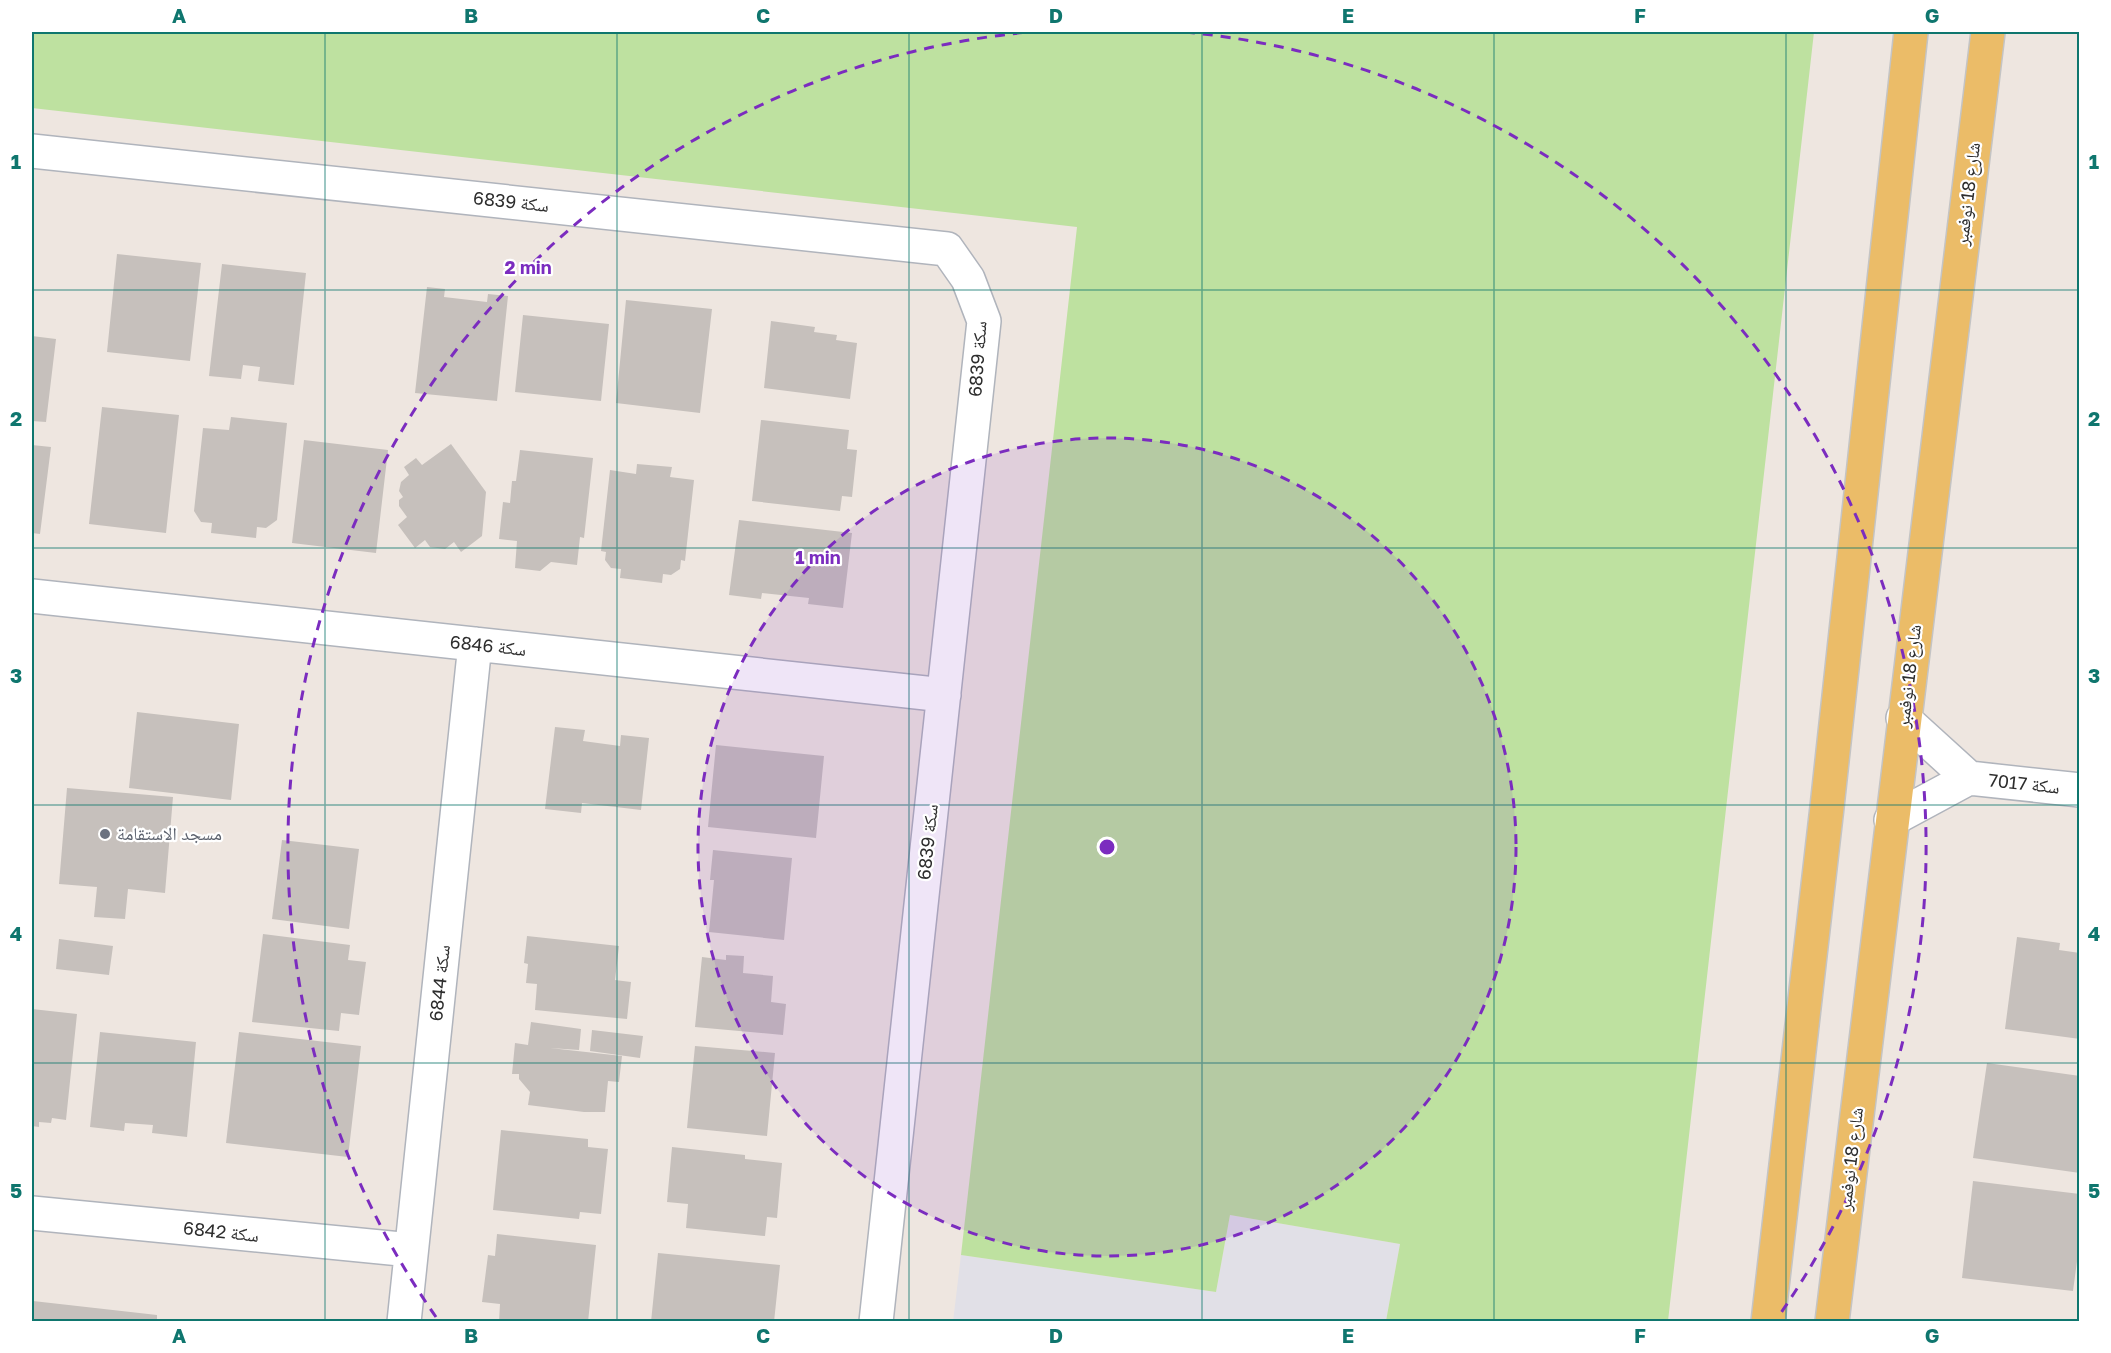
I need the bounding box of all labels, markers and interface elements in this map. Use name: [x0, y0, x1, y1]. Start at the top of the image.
text: A: [172, 3, 186, 27]
text: B: [464, 3, 478, 27]
text: C: [756, 3, 770, 27]
text: D: [1049, 3, 1063, 27]
text: E: [1342, 3, 1354, 27]
text: F: [1634, 3, 1646, 27]
text: G: [1925, 3, 1939, 27]
street label: شارع 18 نوفمبر: [1950, 141, 1985, 248]
text: 1: [11, 149, 21, 173]
text: 1: [2089, 149, 2099, 173]
street label: سكة 6839: [472, 186, 550, 216]
text: 2 min: [504, 256, 552, 278]
street label: سكة 6839: [963, 320, 991, 398]
text: 2: [10, 406, 22, 430]
text: 2: [2088, 406, 2100, 430]
text: 1 min: [795, 546, 841, 568]
street label: شارع 18 نوفمبر: [1891, 623, 1926, 730]
street label: سكة 6846: [449, 630, 527, 660]
text: 3: [10, 663, 22, 687]
text: 3: [2088, 663, 2100, 687]
street label: سكة 7017: [1987, 768, 2061, 798]
street label: سكة 6839: [912, 803, 942, 881]
place label: مسجد الاستقامة: [117, 822, 222, 844]
marker: مسجد الاستقامة: [98, 827, 112, 841]
centre of rings: [1097, 837, 1117, 857]
text: 4: [10, 921, 22, 945]
text: 4: [2088, 921, 2100, 945]
street label: سكة 6844: [424, 944, 454, 1022]
street label: شارع 18 نوفمبر: [1833, 1106, 1868, 1213]
text: 5: [10, 1178, 22, 1202]
text: 5: [2088, 1178, 2100, 1202]
street label: سكة 6842: [182, 1216, 260, 1246]
text: A: [172, 1323, 186, 1347]
text: B: [464, 1323, 478, 1347]
text: C: [756, 1323, 770, 1347]
text: D: [1049, 1323, 1063, 1347]
text: E: [1342, 1323, 1354, 1347]
text: F: [1634, 1323, 1646, 1347]
text: G: [1925, 1323, 1939, 1347]

